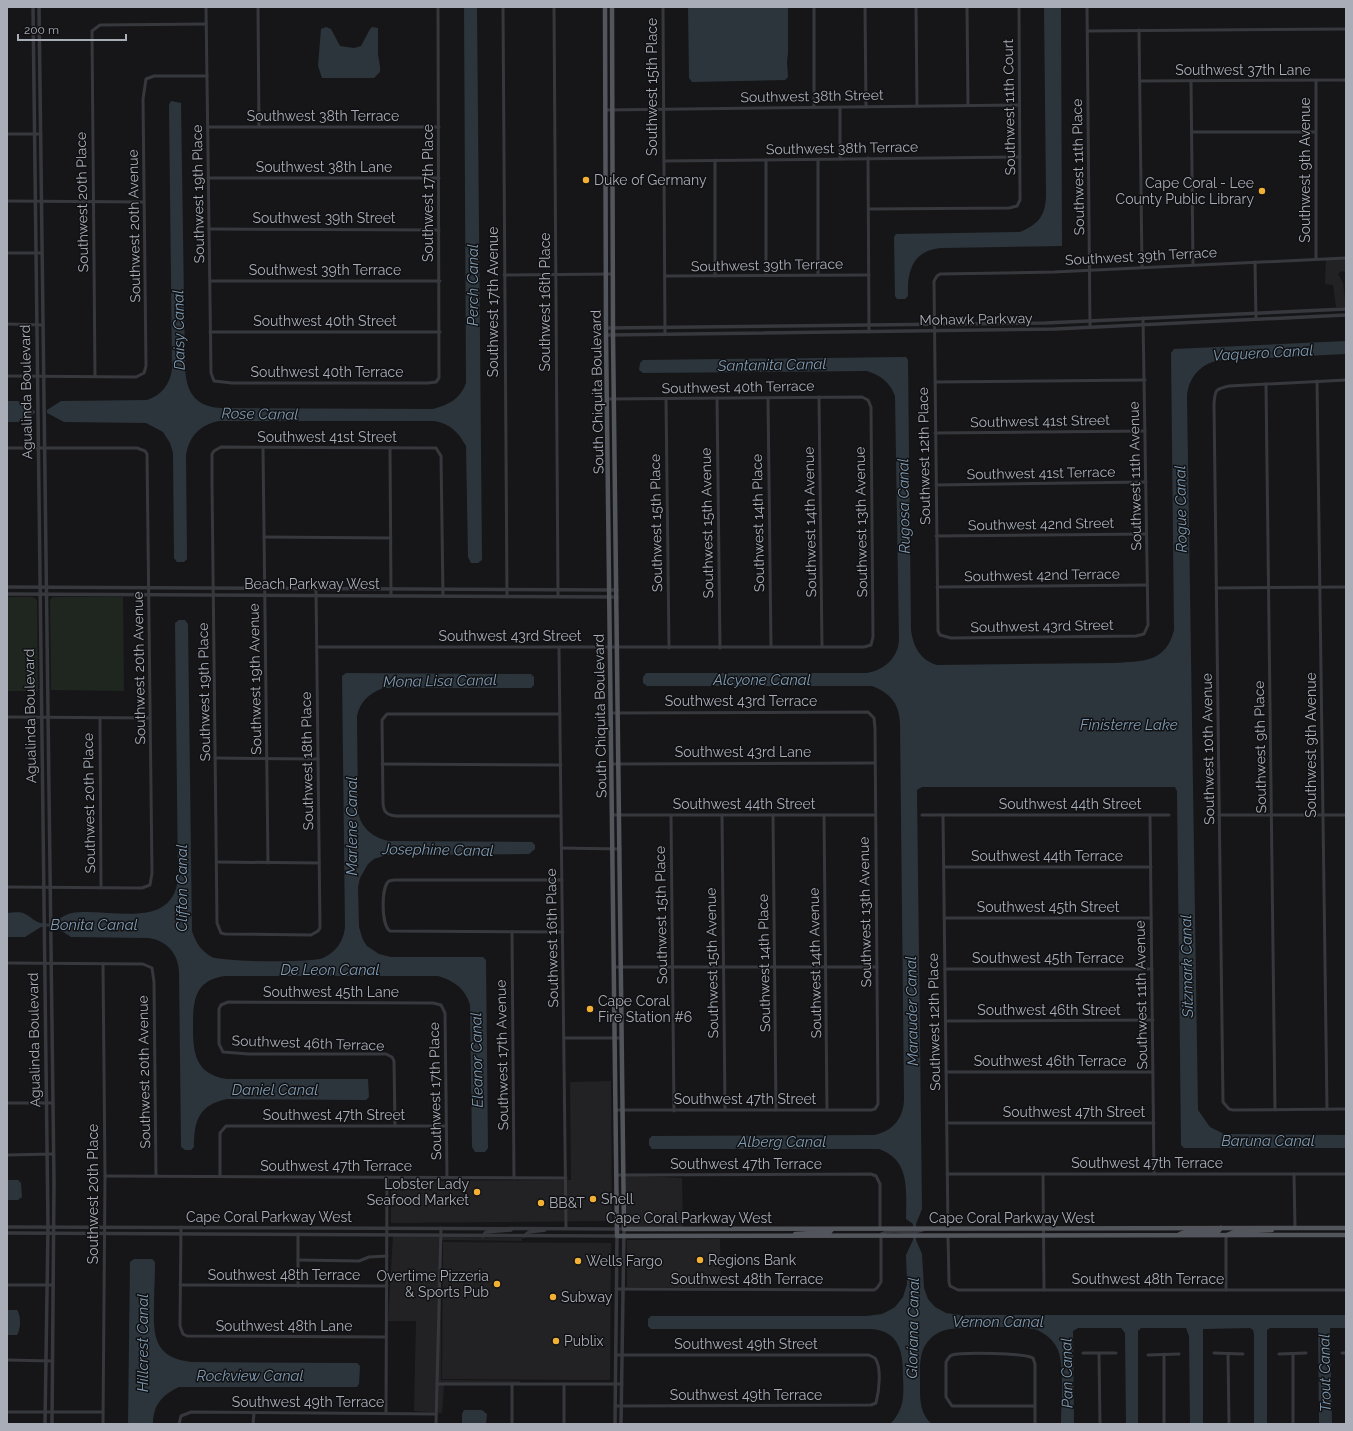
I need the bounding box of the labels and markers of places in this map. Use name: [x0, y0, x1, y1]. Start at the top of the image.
place label: Duke of Germany: [594, 172, 707, 188]
marker: Duke of Germany: [581, 175, 591, 185]
place label: Cape Coral - Lee County Public Library: [1116, 175, 1254, 207]
marker: Cape Coral - Lee County Public Library: [1257, 186, 1267, 196]
place label: Cape Coral Fire Station #6: [598, 993, 692, 1025]
marker: Cape Coral Fire Station #6: [585, 1004, 595, 1014]
place label: Lobster Lady Seafood Market: [367, 1176, 469, 1208]
marker: Lobster Lady Seafood Market: [472, 1187, 482, 1197]
place label: Shell: [601, 1191, 634, 1207]
marker: Shell: [588, 1194, 598, 1204]
place label: BB&T: [549, 1195, 585, 1211]
marker: BB&T: [536, 1198, 546, 1208]
place label: Regions Bank: [708, 1252, 797, 1268]
place label: Wells Fargo: [586, 1253, 663, 1269]
marker: Regions Bank: [695, 1255, 705, 1265]
marker: Wells Fargo: [573, 1256, 583, 1266]
place label: Overtime Pizzeria & Sports Pub: [377, 1268, 489, 1300]
marker: Overtime Pizzeria & Sports Pub: [492, 1279, 502, 1289]
place label: Subway: [561, 1289, 613, 1305]
marker: Subway: [548, 1292, 558, 1302]
place label: Publix: [564, 1333, 604, 1349]
marker: Publix: [551, 1336, 561, 1346]

